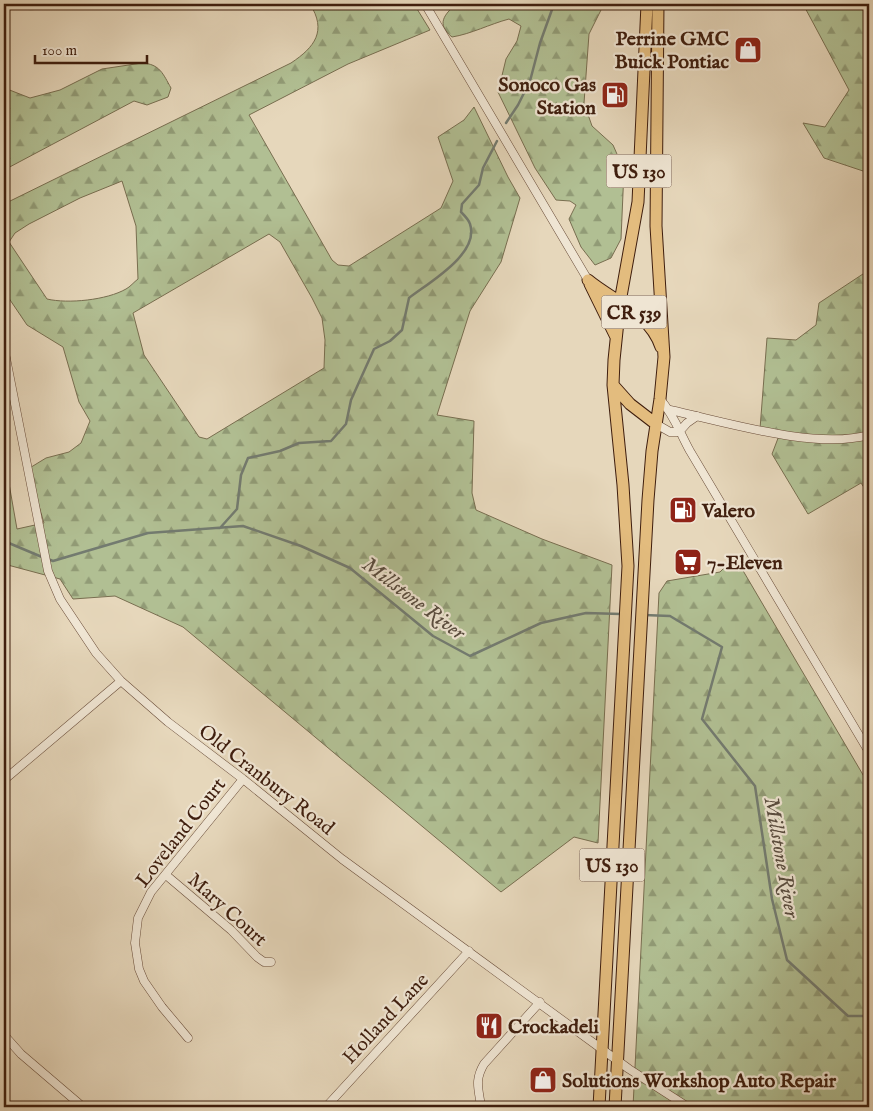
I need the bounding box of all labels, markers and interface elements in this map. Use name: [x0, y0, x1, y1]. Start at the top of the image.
place label: Perrine GMC Buick Pontiac: [615, 27, 729, 75]
scale bar: [35, 32, 148, 64]
shop icon: Perrine GMC Buick Pontiac: [733, 35, 763, 65]
text: 100 m: [42, 41, 78, 60]
place label: Sonoco Gas Station: [498, 73, 596, 121]
fuel station icon: Sonoco Gas Station: [600, 80, 630, 110]
road number: US 130: [606, 154, 672, 188]
road number: CR 539: [602, 296, 666, 328]
fuel station icon: Valero: [668, 495, 698, 525]
place label: Valero: [701, 499, 755, 524]
supermarket icon: 7-Eleven: [673, 547, 703, 577]
place label: 7-Eleven: [707, 551, 783, 576]
water label: Millstone River: [356, 552, 471, 647]
street label: Old Cranbury Road: [193, 719, 339, 841]
street label: Loveland Court: [131, 773, 232, 893]
water label: Millstone River: [757, 795, 805, 921]
road number: US 130: [580, 848, 644, 882]
street label: Mary Court: [182, 868, 272, 952]
street label: Holland Lane: [338, 968, 435, 1070]
restaurant icon: Crockadeli: [474, 1011, 504, 1041]
place label: Crockadeli: [508, 1015, 600, 1040]
shop icon: Solutions Workshop Auto Repair: [528, 1065, 558, 1095]
place label: Solutions Workshop Auto Repair: [562, 1069, 837, 1094]

